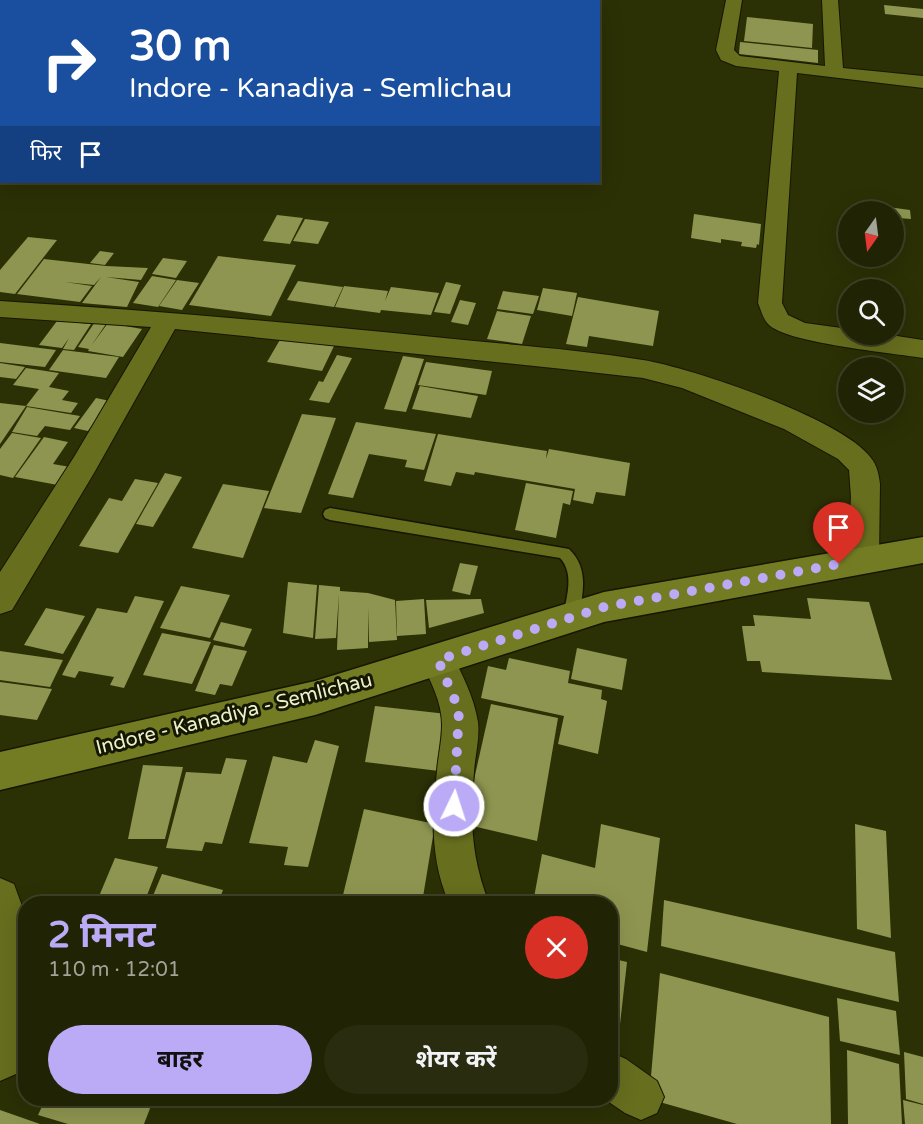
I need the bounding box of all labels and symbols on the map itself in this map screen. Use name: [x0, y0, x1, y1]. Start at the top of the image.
north arrow: [838, 201, 904, 267]
pin: [813, 502, 864, 564]
street label: Indore - Kanadiya - Semlichau: [93, 668, 375, 760]
position arrow: [422, 774, 486, 838]

